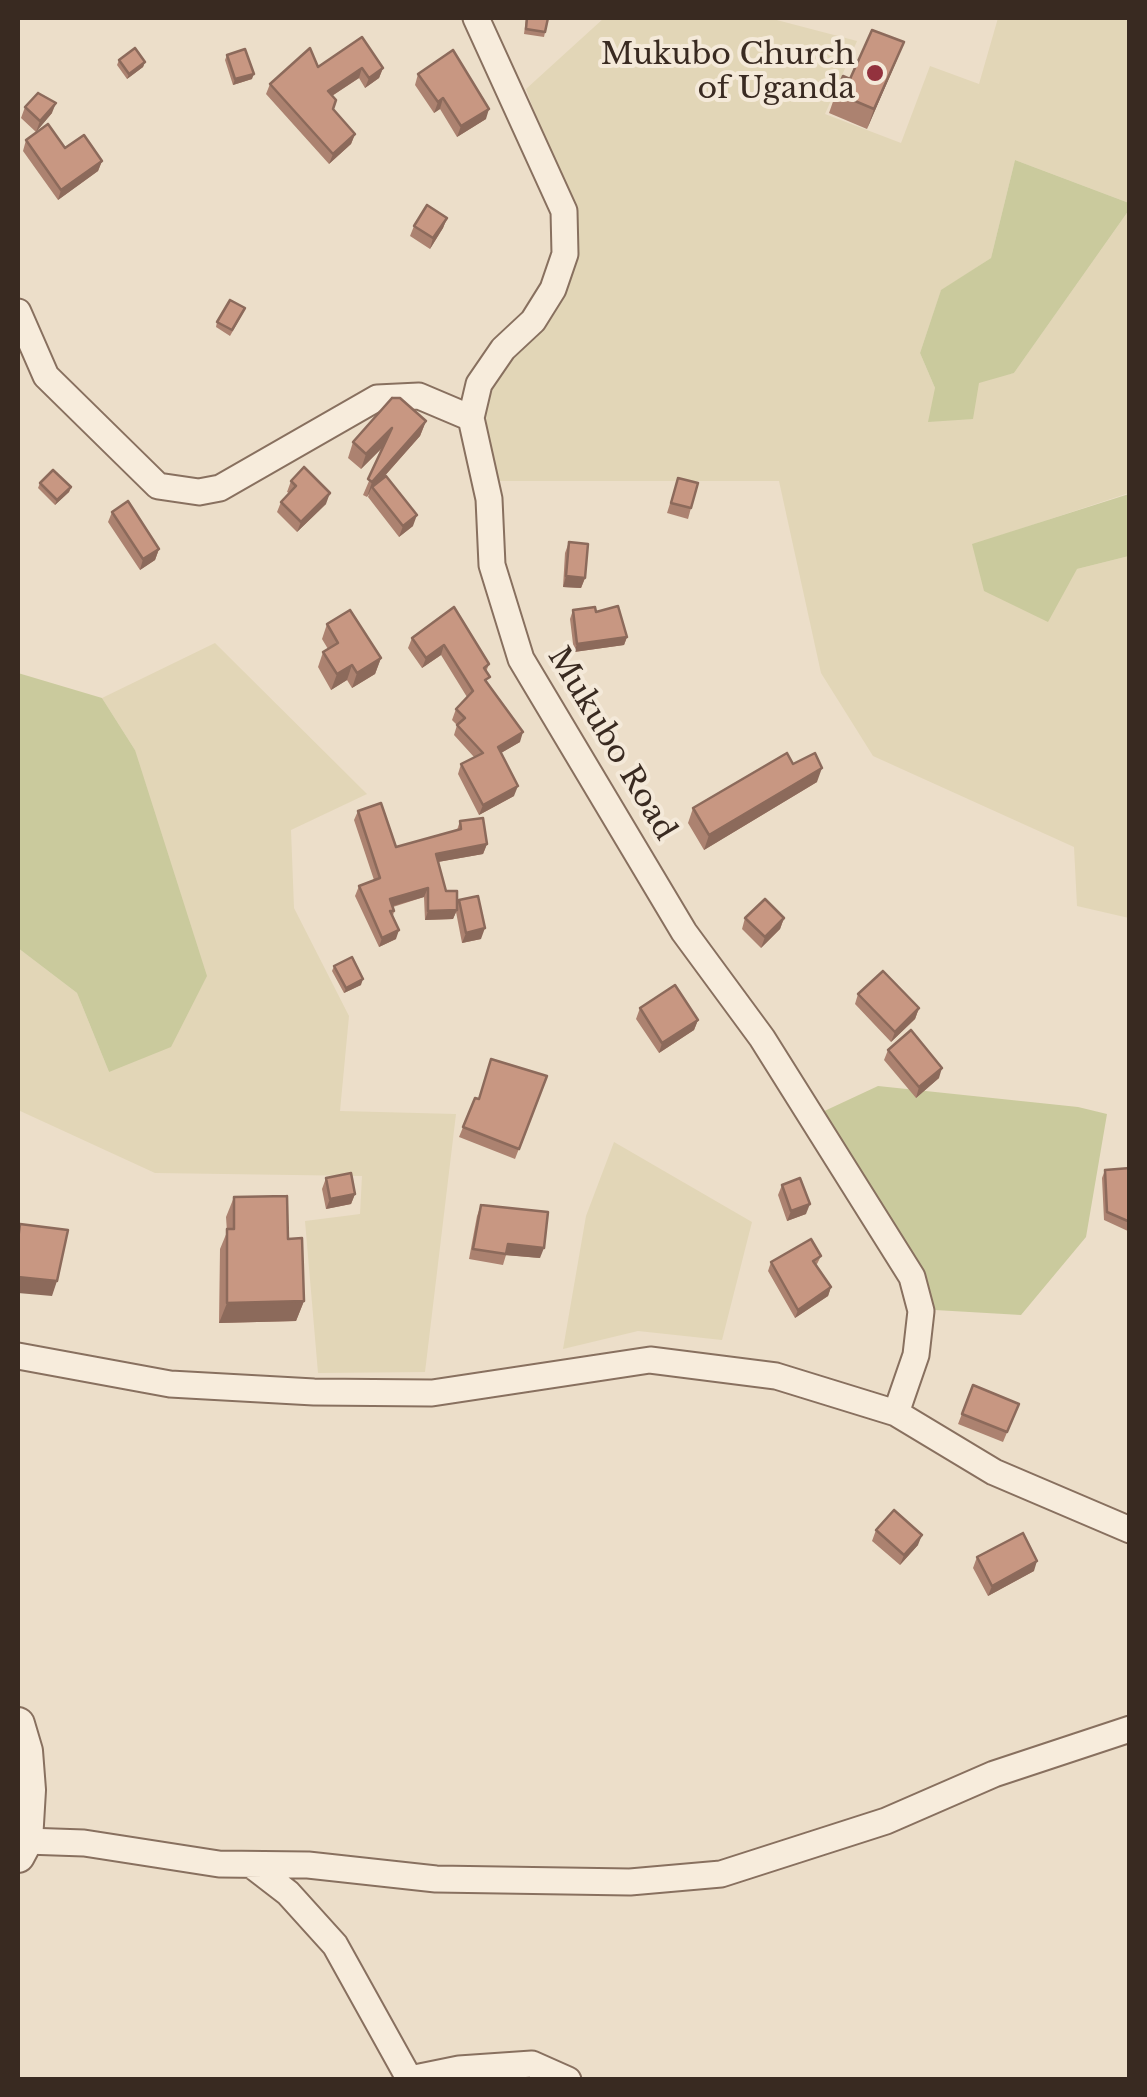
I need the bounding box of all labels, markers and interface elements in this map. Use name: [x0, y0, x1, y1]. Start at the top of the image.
place label: Mukubo Church of Uganda: [601, 38, 855, 108]
marker: Mukubo Church of Uganda: [864, 62, 886, 84]
street label: Mukubo Road: [539, 641, 683, 847]

